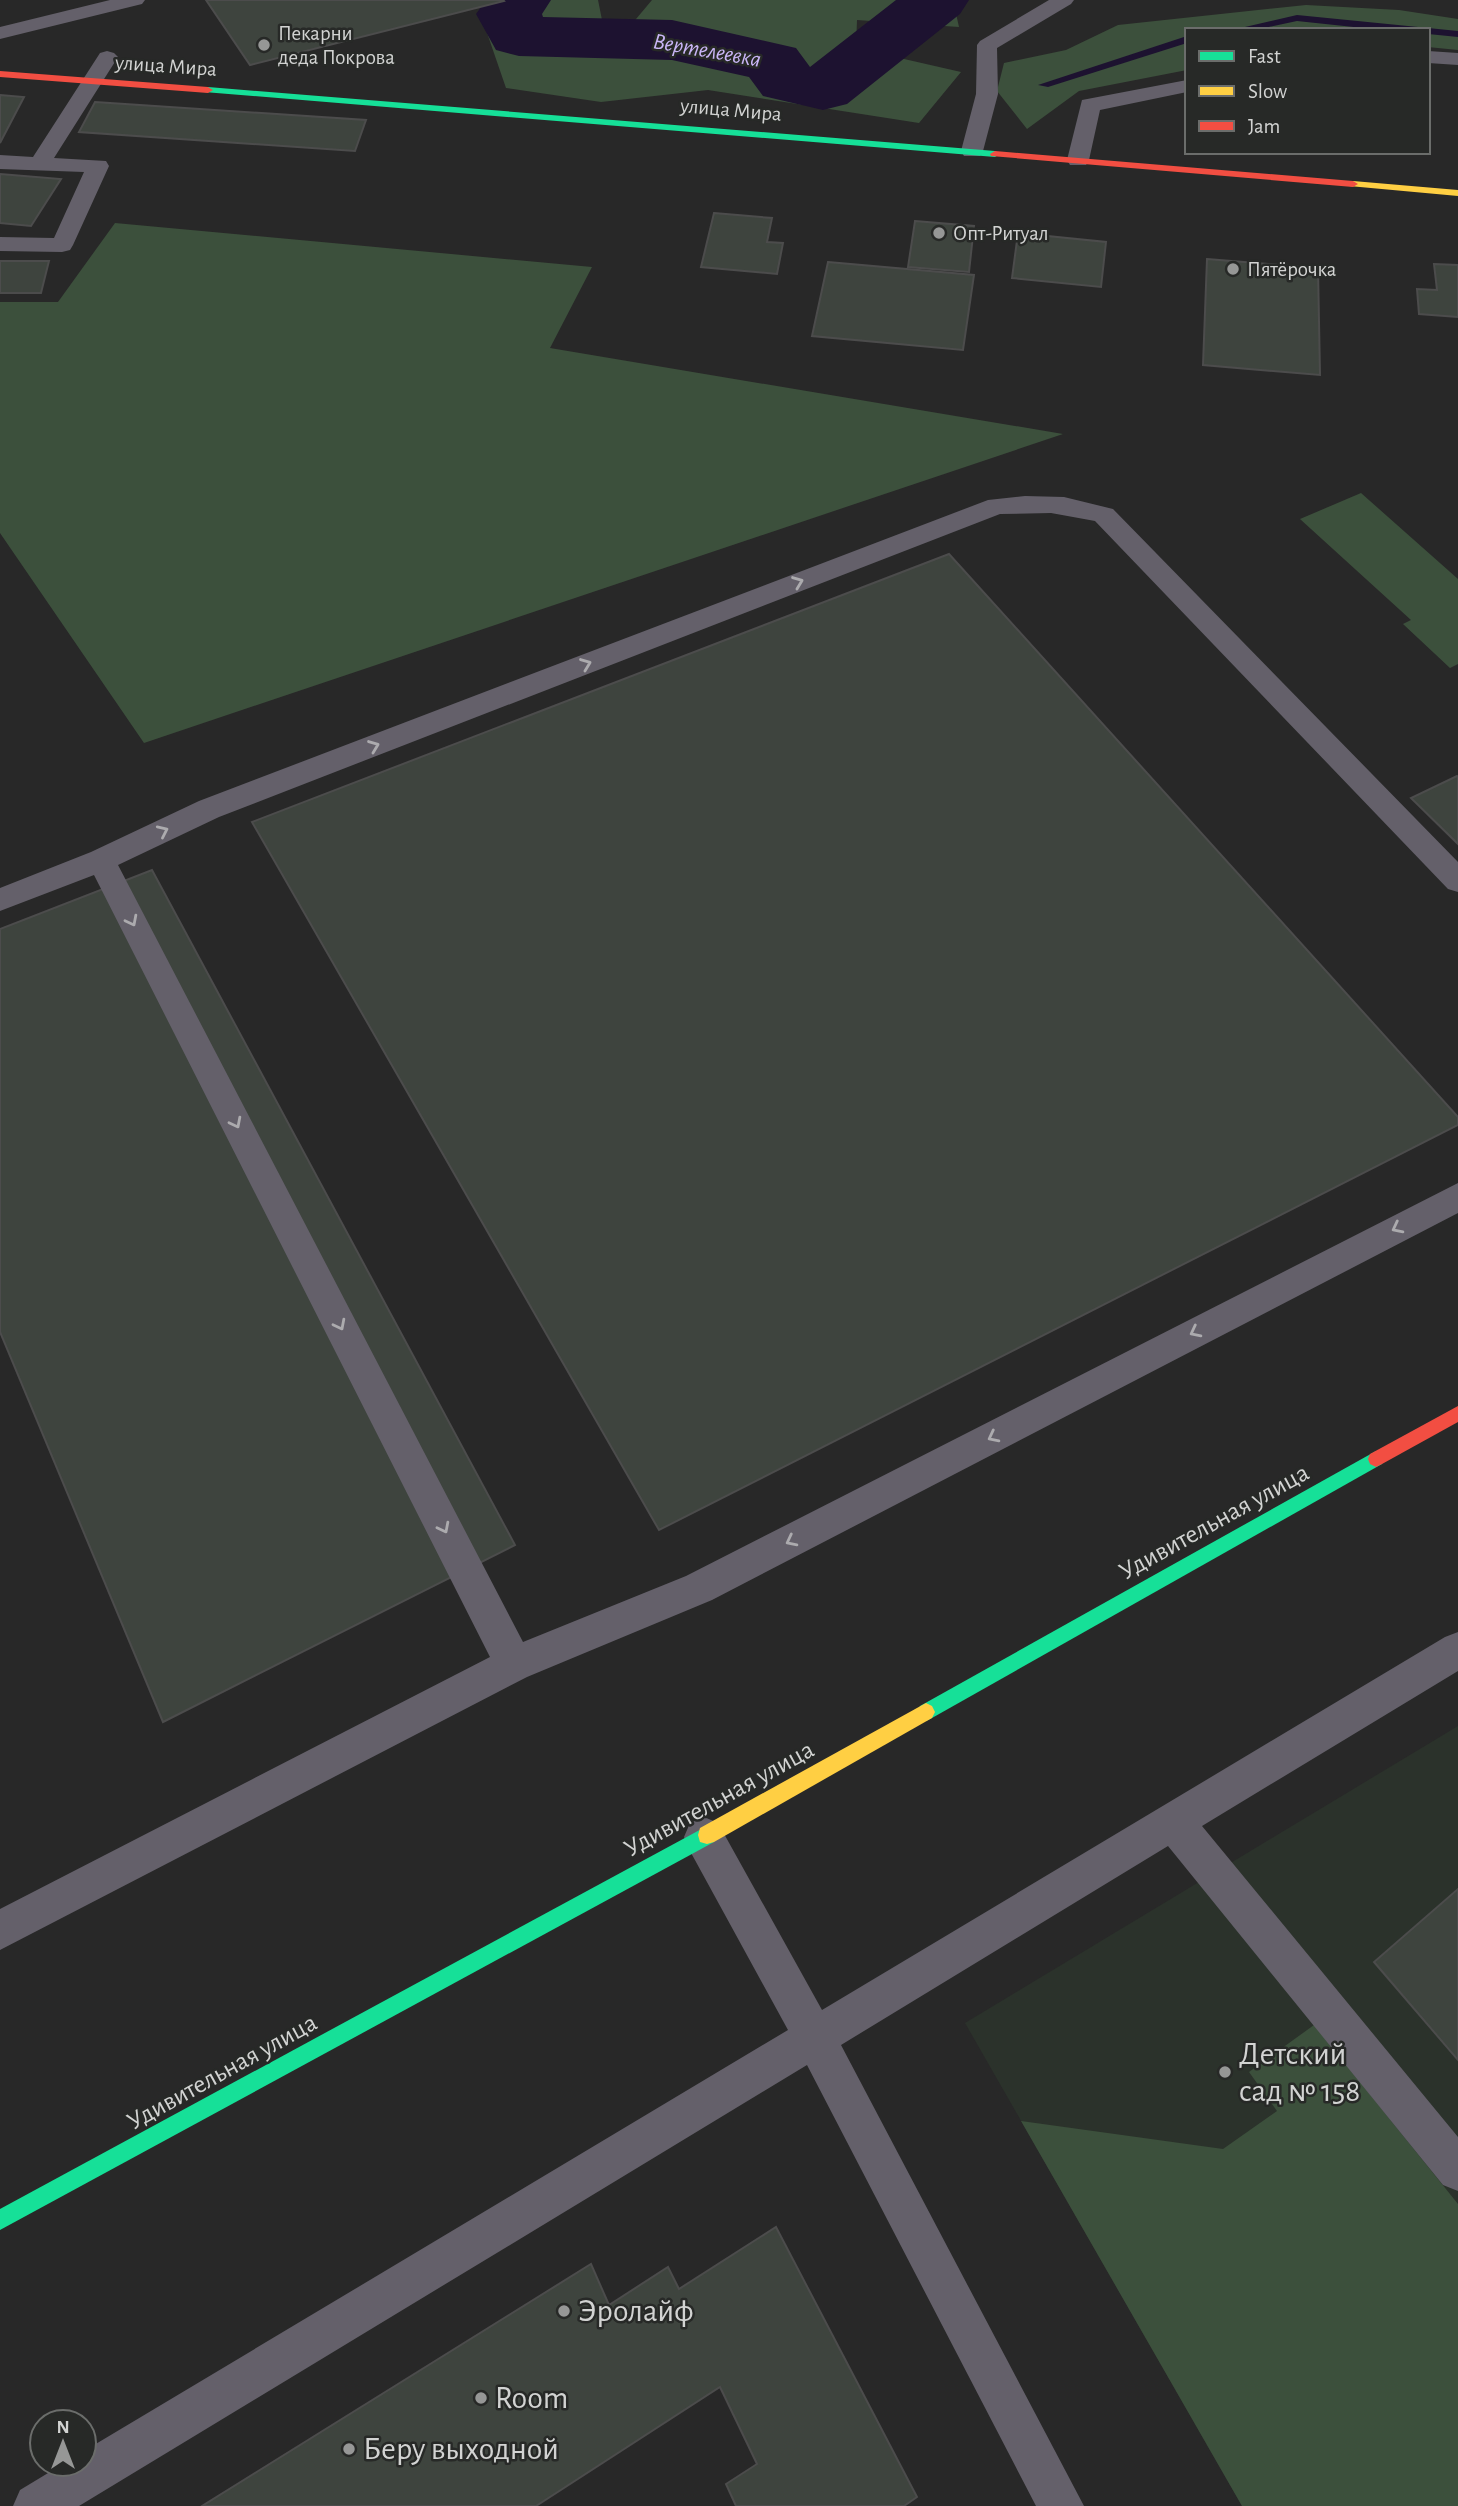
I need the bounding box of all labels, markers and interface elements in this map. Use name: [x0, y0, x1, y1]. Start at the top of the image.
place label: Пекарни деда Покрова: [278, 23, 395, 68]
legend: [1185, 28, 1430, 154]
water label: Вертелеевка: [651, 30, 763, 72]
marker: Пекарни деда Покрова: [256, 37, 272, 53]
text: Fast: [1248, 46, 1281, 67]
street label: улица Мира: [113, 52, 218, 80]
text: Slow: [1248, 81, 1287, 102]
street label: улица Мира: [678, 95, 783, 125]
text: Jam: [1248, 116, 1280, 137]
place label: Опт-Ритуал: [953, 223, 1049, 244]
marker: Опт-Ритуал: [931, 225, 947, 241]
place label: Пятёрочка: [1247, 259, 1337, 280]
marker: Пятёрочка: [1225, 261, 1241, 277]
one-way arrow: [792, 577, 804, 591]
one-way arrow: [579, 658, 592, 672]
one-way arrow: [367, 740, 379, 754]
one-way arrow: [156, 825, 168, 839]
one-way arrow: [124, 914, 138, 926]
one-way arrow: [228, 1116, 242, 1128]
one-way arrow: [1392, 1220, 1404, 1233]
one-way arrow: [332, 1318, 346, 1331]
one-way arrow: [1190, 1324, 1202, 1338]
one-way arrow: [988, 1428, 1000, 1442]
street label: Удивительная улица: [1115, 1459, 1313, 1585]
one-way arrow: [436, 1521, 449, 1533]
one-way arrow: [786, 1532, 798, 1546]
street label: Удивительная улица: [620, 1736, 818, 1862]
street label: Удивительная улица: [123, 2009, 321, 2135]
place label: Детский сад № 158: [1239, 2038, 1360, 2107]
marker: Детский сад № 158: [1217, 2064, 1233, 2080]
place label: Эролайф: [578, 2295, 694, 2327]
marker: Эролайф: [556, 2303, 572, 2319]
place label: Room: [495, 2382, 568, 2414]
marker: Room: [473, 2390, 489, 2406]
north arrow: [28, 2408, 98, 2478]
text: N: [56, 2418, 70, 2437]
place label: Беру выходной: [363, 2433, 559, 2465]
marker: Беру выходной: [341, 2441, 357, 2457]

